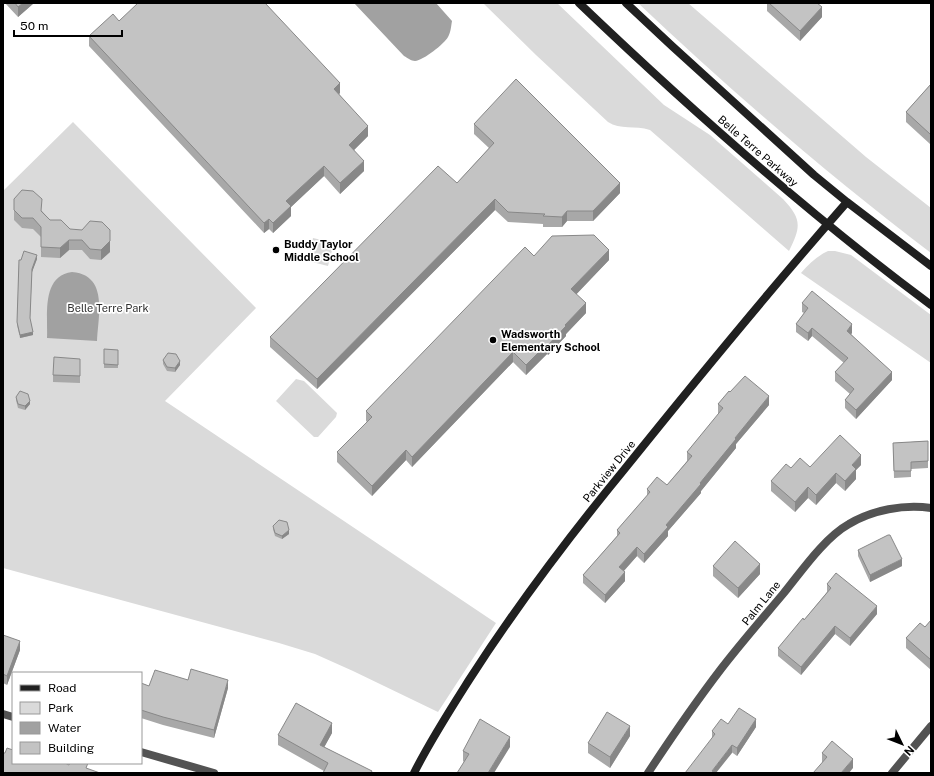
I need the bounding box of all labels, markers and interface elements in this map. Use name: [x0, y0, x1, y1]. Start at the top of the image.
scale bar: [14, 12, 122, 38]
text: 50 m: [20, 19, 48, 33]
street label: Belle Terre Parkway: [716, 113, 800, 189]
place label: Buddy Taylor Middle School: [284, 238, 359, 263]
marker: Buddy Taylor Middle School: [271, 245, 281, 255]
park label: Belle Terre Park: [67, 302, 149, 314]
place label: Wadsworth Elementary School: [501, 328, 601, 353]
marker: Wadsworth Elementary School: [488, 335, 498, 345]
street label: Parkview Drive: [581, 438, 637, 504]
street label: Palm Lane: [740, 579, 782, 627]
legend: [12, 672, 142, 764]
text: Road: [48, 681, 76, 695]
text: Park: [48, 701, 74, 715]
text: Water: [48, 721, 82, 735]
north arrow: [882, 724, 922, 764]
text: Building: [48, 741, 94, 755]
text: N: [902, 744, 917, 758]

